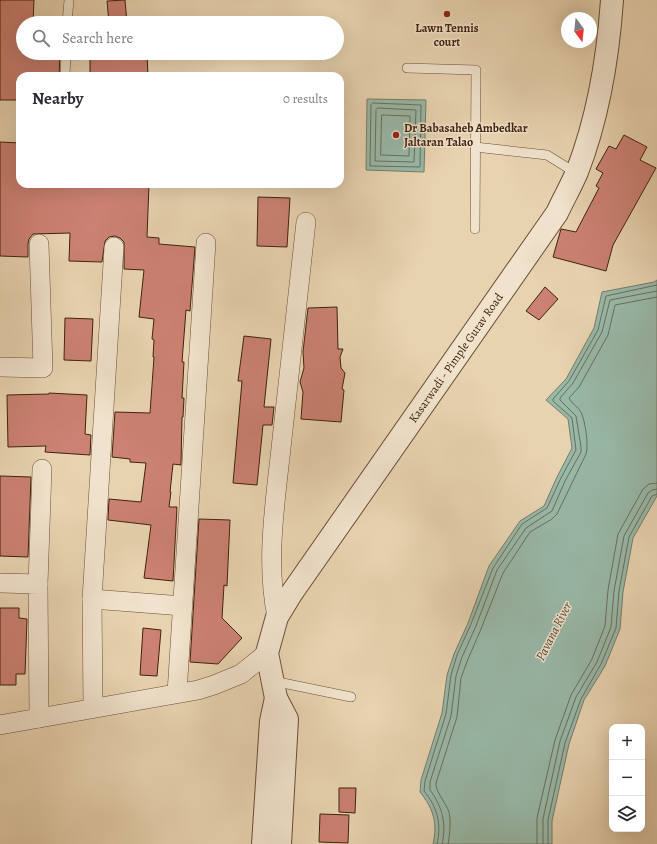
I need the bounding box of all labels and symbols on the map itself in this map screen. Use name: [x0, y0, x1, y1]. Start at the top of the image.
marker: Lawn Tennis court: [442, 9, 452, 19]
north arrow: [561, 12, 597, 48]
place label: Lawn Tennis court: [415, 20, 479, 50]
place label: Dr Babasaheb Ambedkar Jaltaran Talao: [404, 120, 528, 150]
marker: Dr Babasaheb Ambedkar Jaltaran Talao: [391, 130, 401, 140]
street label: Kasarwadi - Pimple Gurav Road: [405, 290, 507, 426]
water label: Pavana River: [531, 599, 576, 663]

